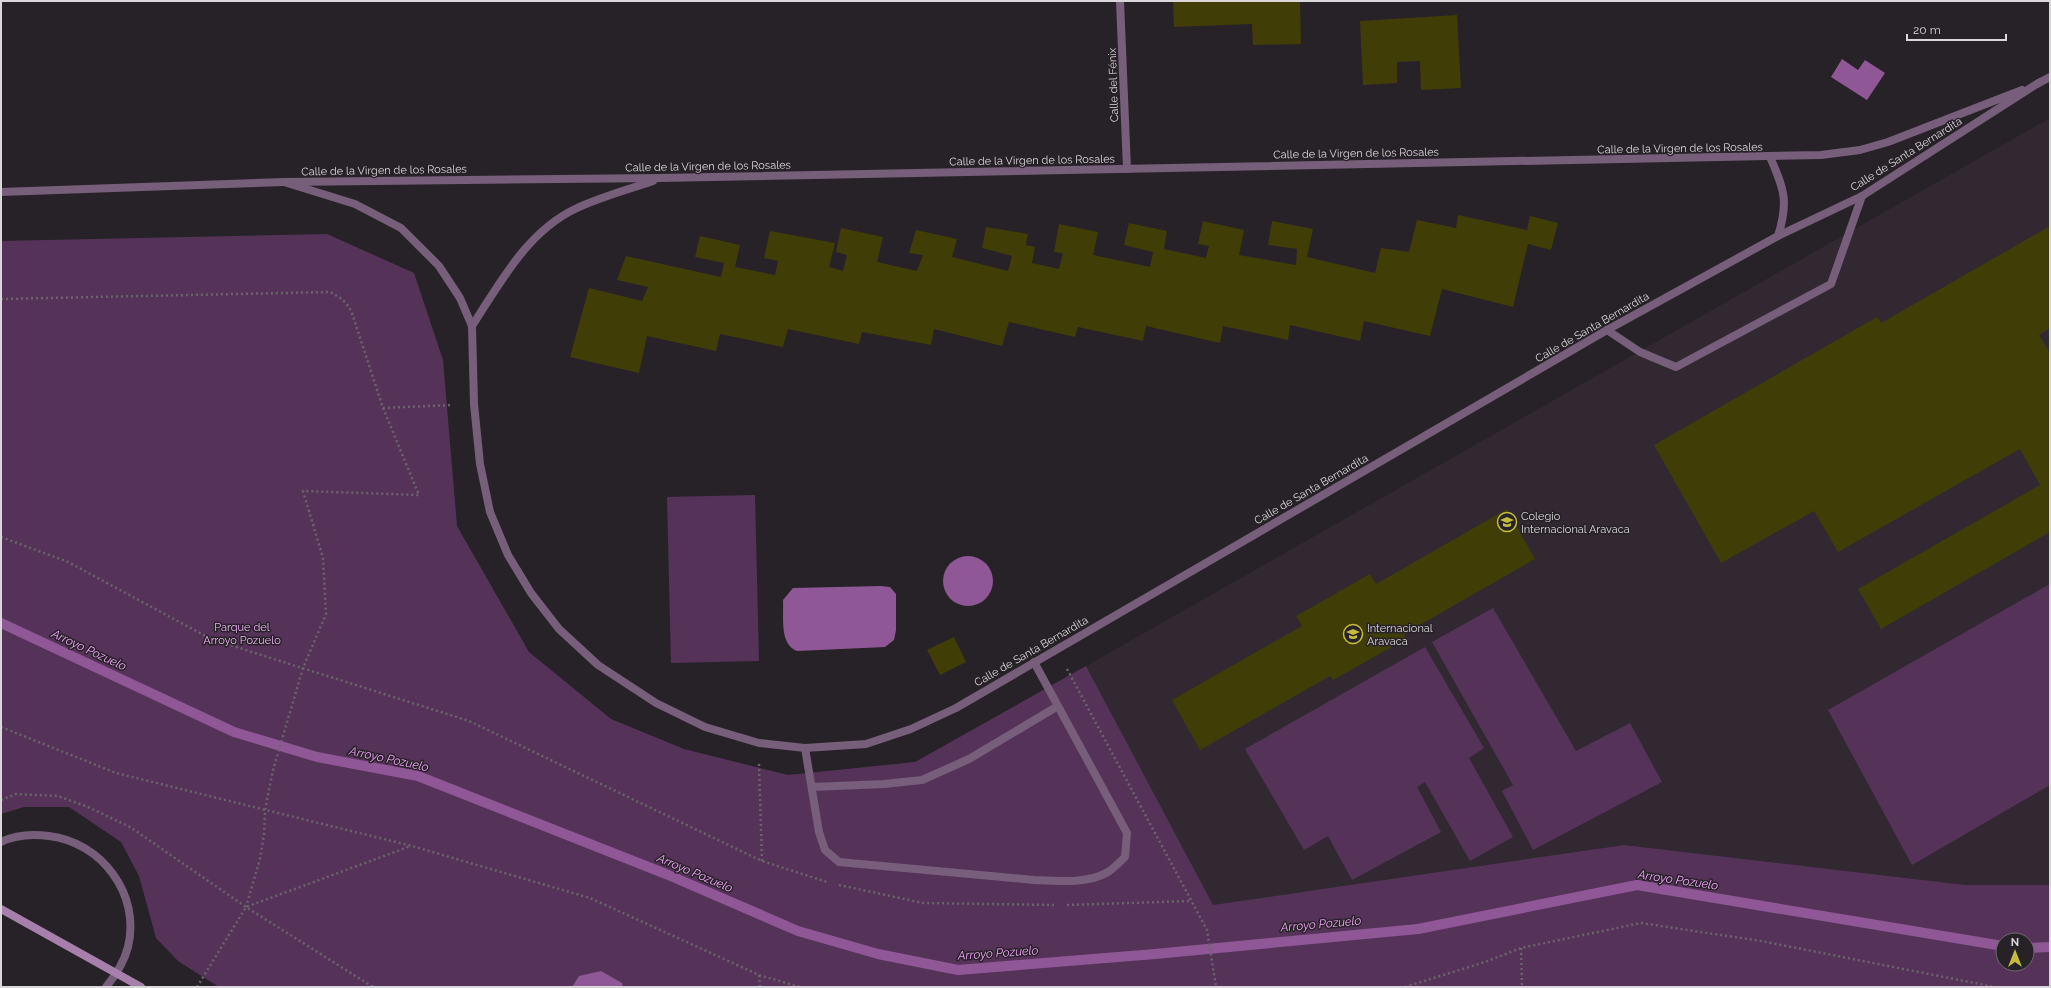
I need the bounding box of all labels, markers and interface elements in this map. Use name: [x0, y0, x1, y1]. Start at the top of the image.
scale bar: [1907, 16, 2006, 42]
text: 20 m: [1913, 23, 1941, 37]
street label: Calle del Fénix: [1106, 47, 1121, 122]
street label: Calle de Santa Bernardita: [1848, 115, 1964, 194]
street label: Calle de la Virgen de los Rosales: [1597, 141, 1763, 156]
street label: Calle de la Virgen de los Rosales: [1273, 146, 1439, 161]
street label: Calle de la Virgen de los Rosales: [949, 153, 1115, 168]
street label: Calle de la Virgen de los Rosales: [625, 159, 791, 174]
street label: Calle de la Virgen de los Rosales: [301, 163, 467, 178]
street label: Calle de Santa Bernardita: [1533, 290, 1651, 365]
street label: Calle de Santa Bernardita: [1252, 452, 1370, 527]
place label: Colegio Internacional Aravaca: [1521, 510, 1630, 536]
school or university icon: Colegio Internacional Aravaca: [1496, 511, 1518, 533]
street label: Calle de Santa Bernardita: [972, 614, 1090, 689]
park label: Parque del Arroyo Pozuelo: [203, 621, 281, 647]
place label: Internacional Aravaca: [1367, 622, 1433, 648]
school or university icon: Internacional Aravaca: [1342, 623, 1364, 645]
water label: Arroyo Pozuelo: [48, 626, 129, 673]
water label: Arroyo Pozuelo: [347, 744, 430, 774]
water label: Arroyo Pozuelo: [654, 850, 735, 895]
water label: Arroyo Pozuelo: [1636, 867, 1719, 893]
water label: Arroyo Pozuelo: [1279, 913, 1362, 935]
north arrow: [1995, 932, 2035, 972]
text: N: [2011, 936, 2019, 949]
water label: Arroyo Pozuelo: [956, 943, 1039, 963]

